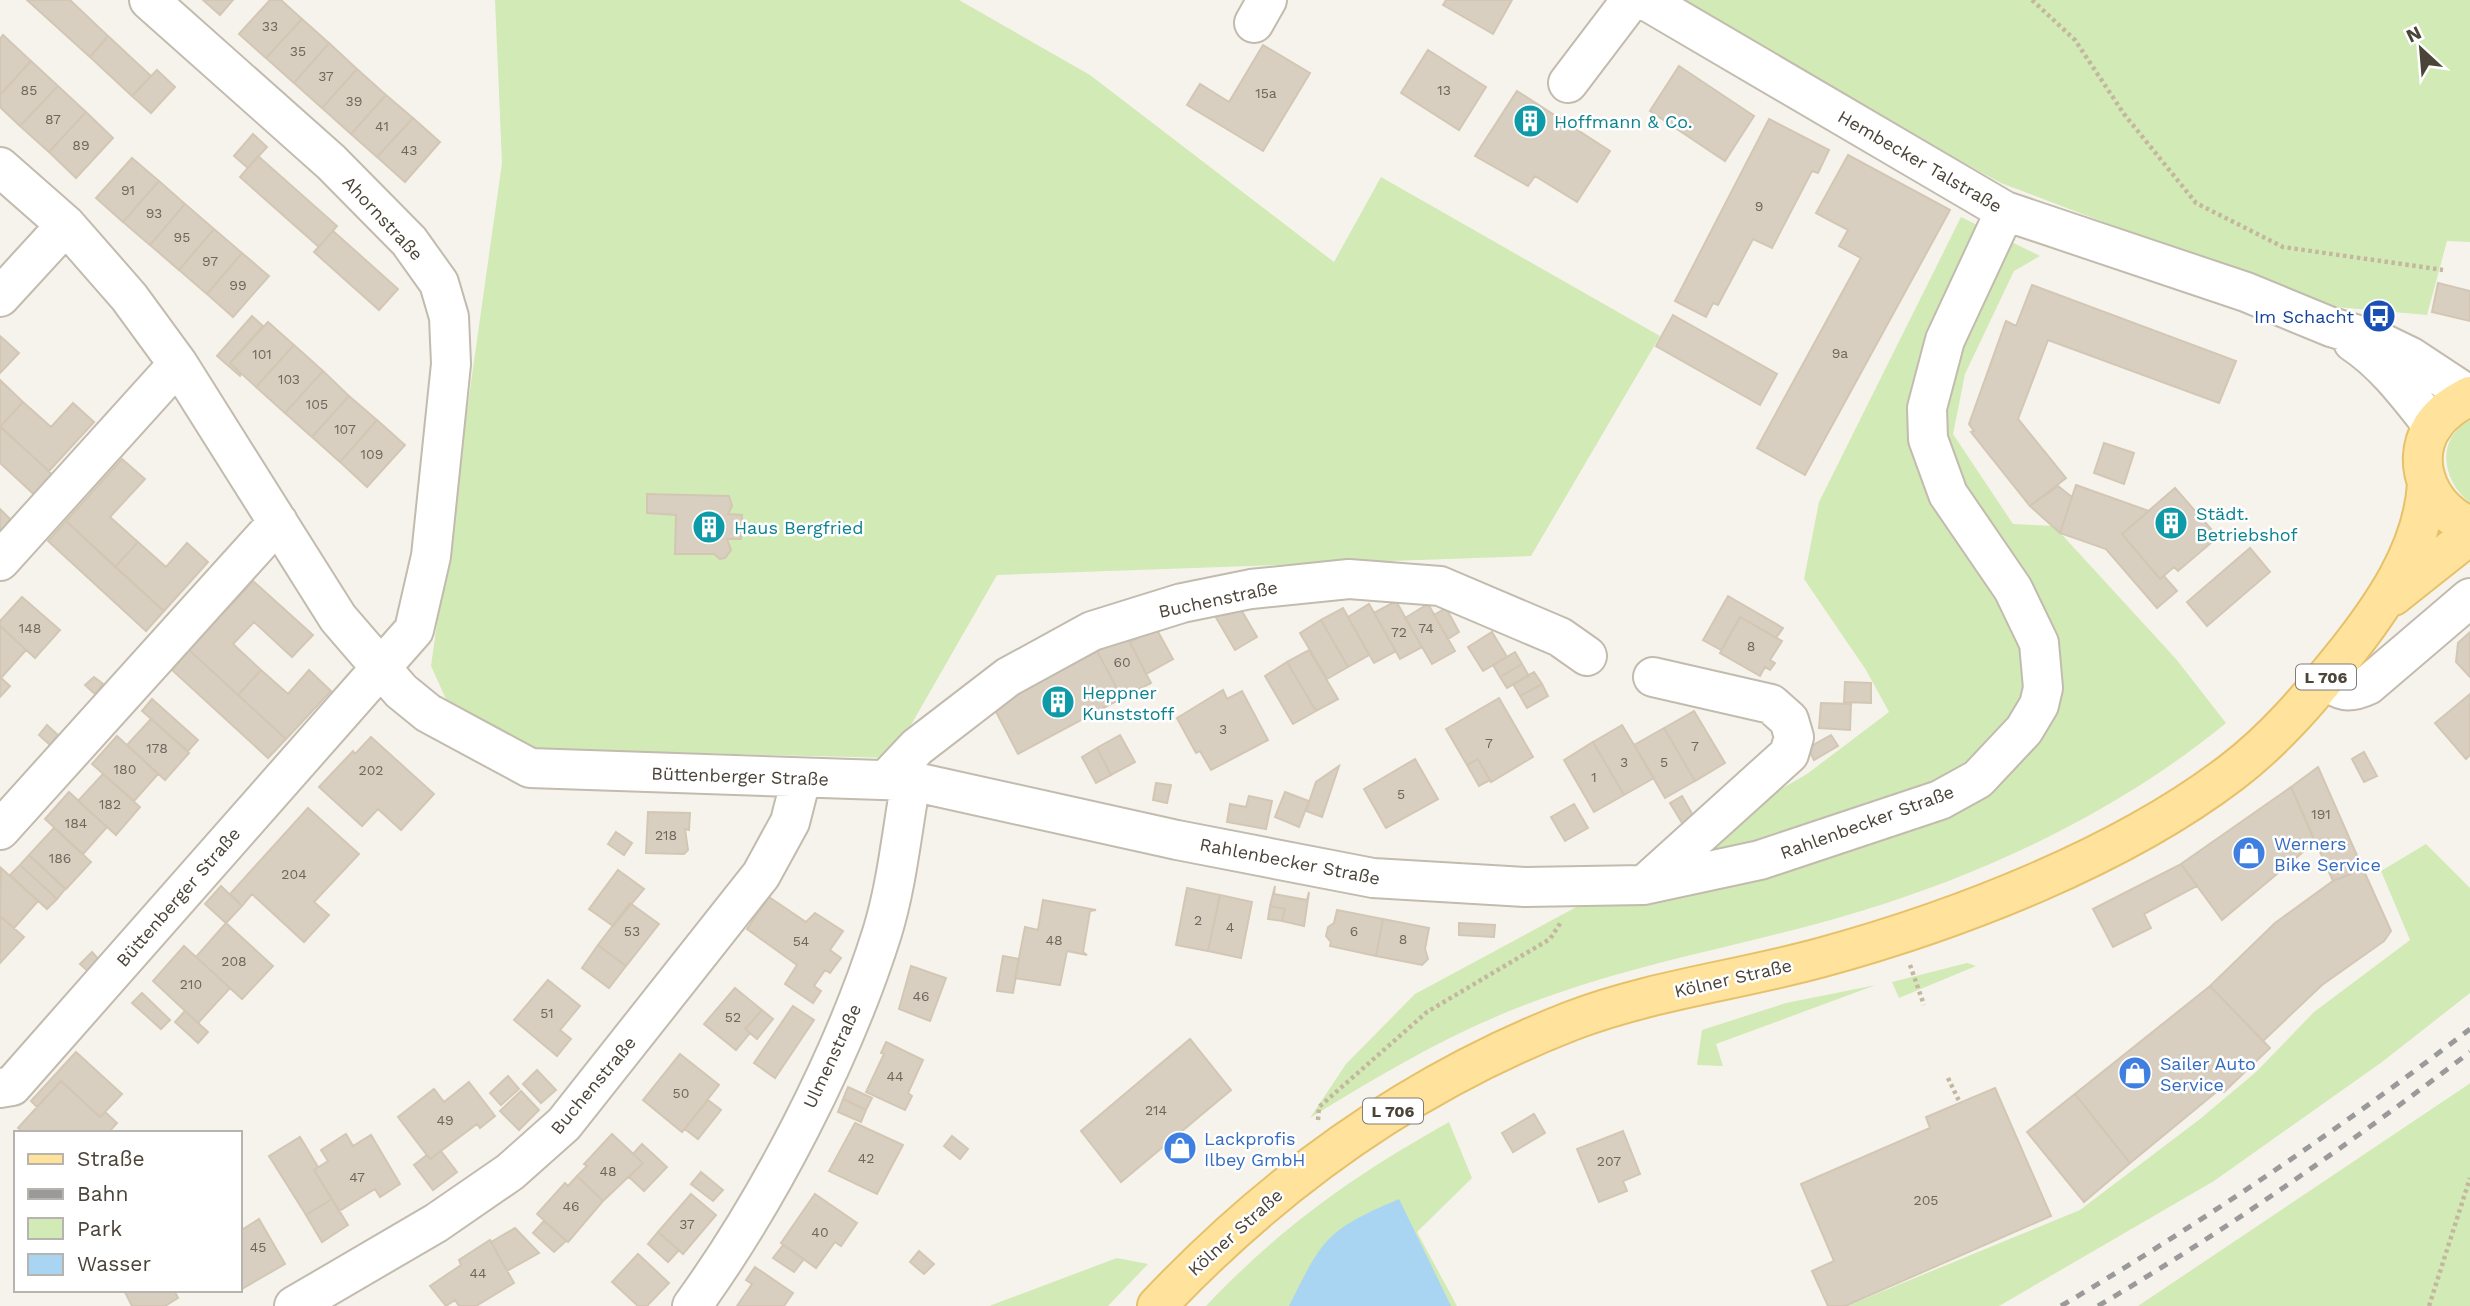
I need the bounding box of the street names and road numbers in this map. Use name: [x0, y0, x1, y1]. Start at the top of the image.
street label: Hembecker Talstraße: [1834, 105, 2006, 217]
street label: Ahornstraße: [338, 171, 428, 265]
street label: Buchenstraße: [1156, 576, 1280, 622]
road number: L 706: [2296, 664, 2356, 690]
street label: Büttenberger Straße: [651, 762, 829, 790]
street label: Rahlenbecker Straße: [1777, 781, 1957, 863]
street label: Büttenberger Straße: [112, 823, 244, 971]
street label: Rahlenbecker Straße: [1198, 833, 1382, 889]
street label: Kölner Straße: [1672, 954, 1794, 1002]
street label: Ulmenstraße: [799, 1001, 865, 1111]
street label: Buchenstraße: [546, 1032, 640, 1138]
road number: L 706: [1363, 1098, 1423, 1124]
street label: Kölner Straße: [1183, 1184, 1287, 1280]

